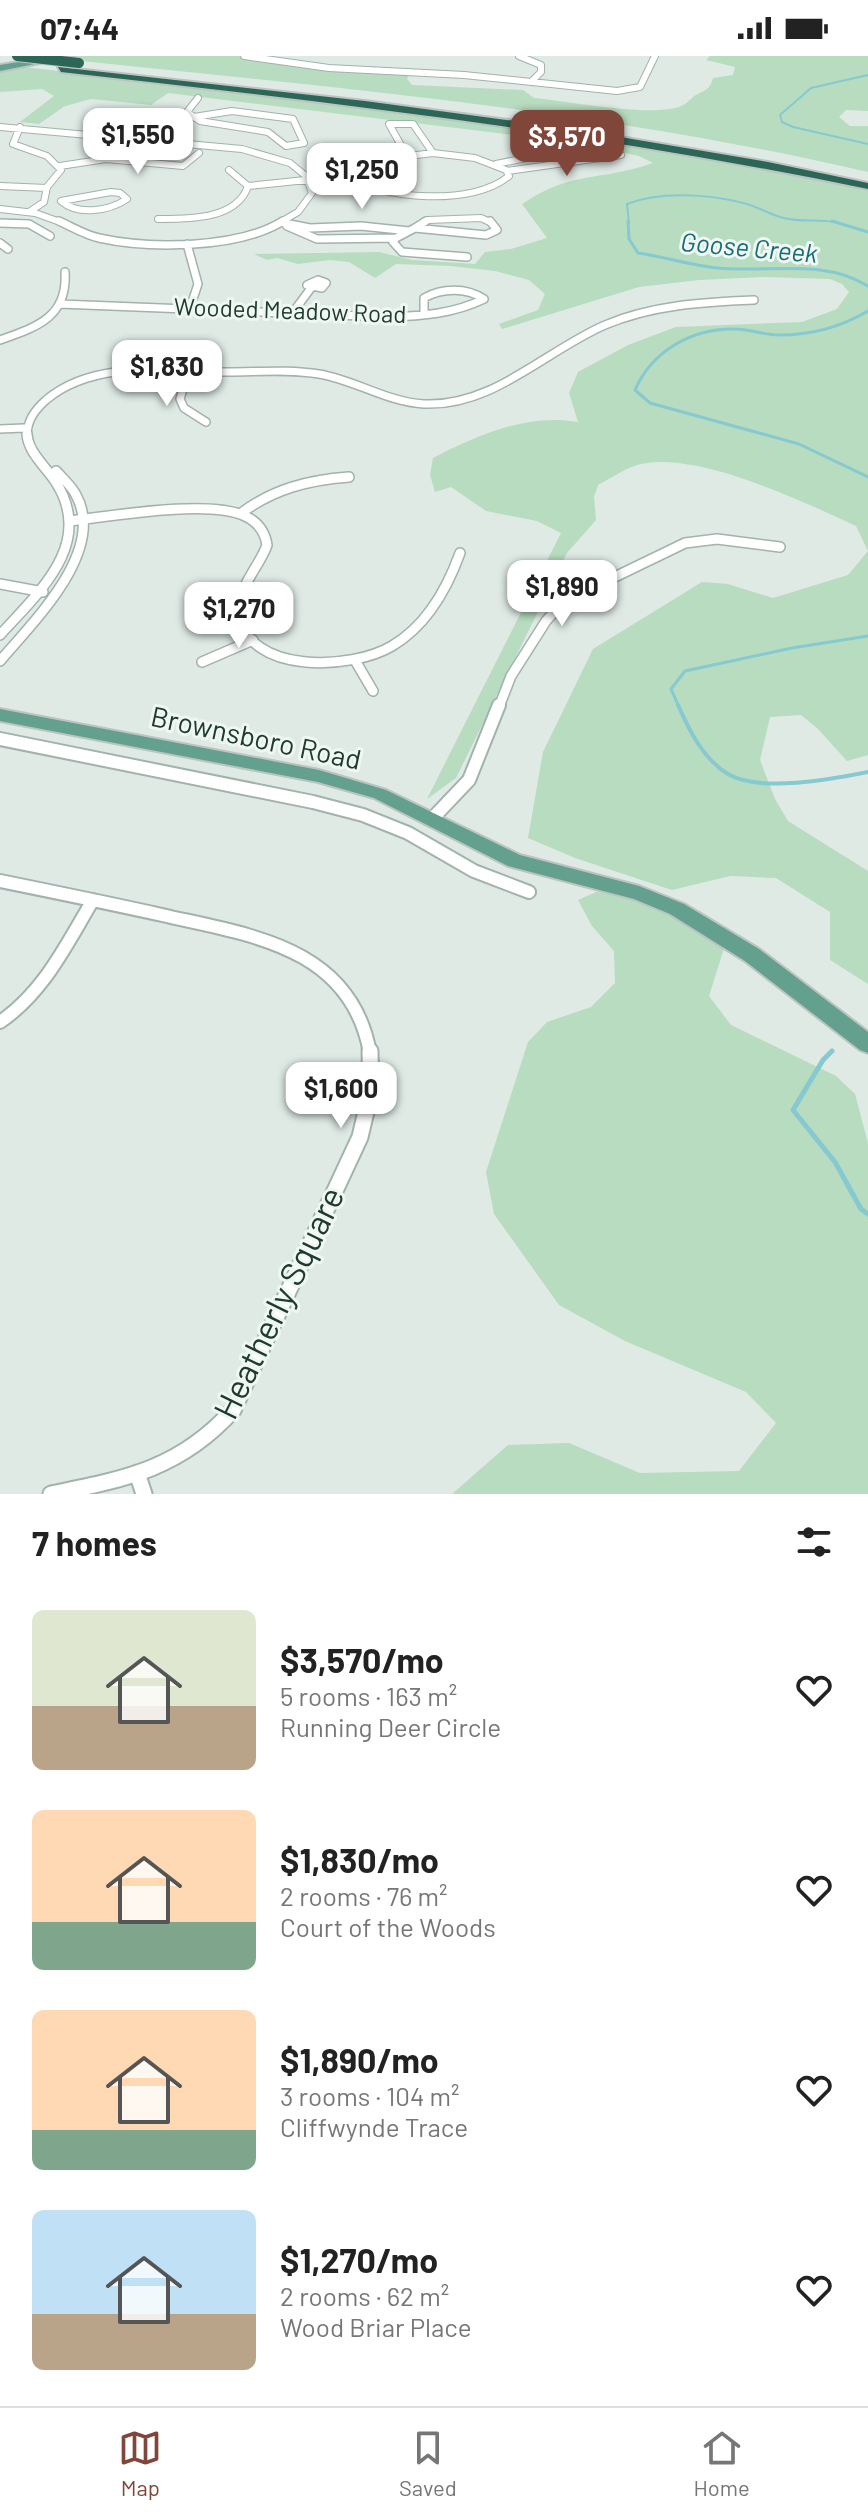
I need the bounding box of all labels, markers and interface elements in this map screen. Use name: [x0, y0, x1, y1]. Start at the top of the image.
text: 07:44: [40, 10, 119, 46]
pin: $1,550: [73, 108, 203, 176]
pin: $3,570: [502, 110, 632, 178]
text: $1,550: [101, 118, 175, 149]
text: $3,570: [528, 120, 606, 151]
pin: $1,250: [297, 143, 427, 211]
text: $1,250: [325, 153, 399, 184]
water label: Goose Creek: [679, 225, 819, 268]
street label: Wooded Meadow Road: [173, 291, 407, 328]
pin: $1,830: [102, 340, 232, 408]
text: $1,830: [130, 350, 204, 381]
pin: $1,890: [497, 560, 627, 628]
text: $1,890: [525, 570, 599, 601]
pin: $1,270: [174, 582, 304, 650]
text: $1,270: [202, 592, 276, 623]
street label: Brownsboro Road: [148, 698, 365, 776]
pin: $1,600: [276, 1062, 406, 1130]
text: $1,600: [304, 1072, 378, 1103]
street label: Heatherly Square: [204, 1180, 352, 1425]
icon: filters: [792, 1520, 836, 1564]
text: 7 homes: [32, 1522, 157, 1563]
text: $3,570/mo: [280, 1639, 444, 1680]
icon: home: [96, 1642, 192, 1738]
icon: heart: [792, 1668, 836, 1712]
text: 5 rooms · 163 m²: [280, 1680, 457, 1711]
text: Running Deer Circle: [280, 1711, 501, 1742]
text: $1,830/mo: [280, 1839, 439, 1880]
icon: home: [96, 1842, 192, 1938]
icon: heart: [792, 1868, 836, 1912]
text: 2 rooms · 76 m²: [280, 1880, 448, 1911]
text: Court of the Woods: [280, 1911, 496, 1942]
text: $1,890/mo: [280, 2039, 439, 2080]
icon: home: [96, 2042, 192, 2138]
icon: heart: [792, 2068, 836, 2112]
text: 3 rooms · 104 m²: [280, 2080, 459, 2111]
text: Cliffwynde Trace: [280, 2111, 468, 2142]
text: $1,270/mo: [280, 2239, 438, 2280]
icon: home: [96, 2242, 192, 2338]
icon: heart: [792, 2268, 836, 2312]
text: 2 rooms · 62 m²: [280, 2280, 449, 2311]
text: Wood Briar Place: [280, 2311, 472, 2342]
tab: Map: [118, 2426, 162, 2500]
tab: Saved: [399, 2426, 457, 2500]
tab: Home: [693, 2426, 750, 2500]

